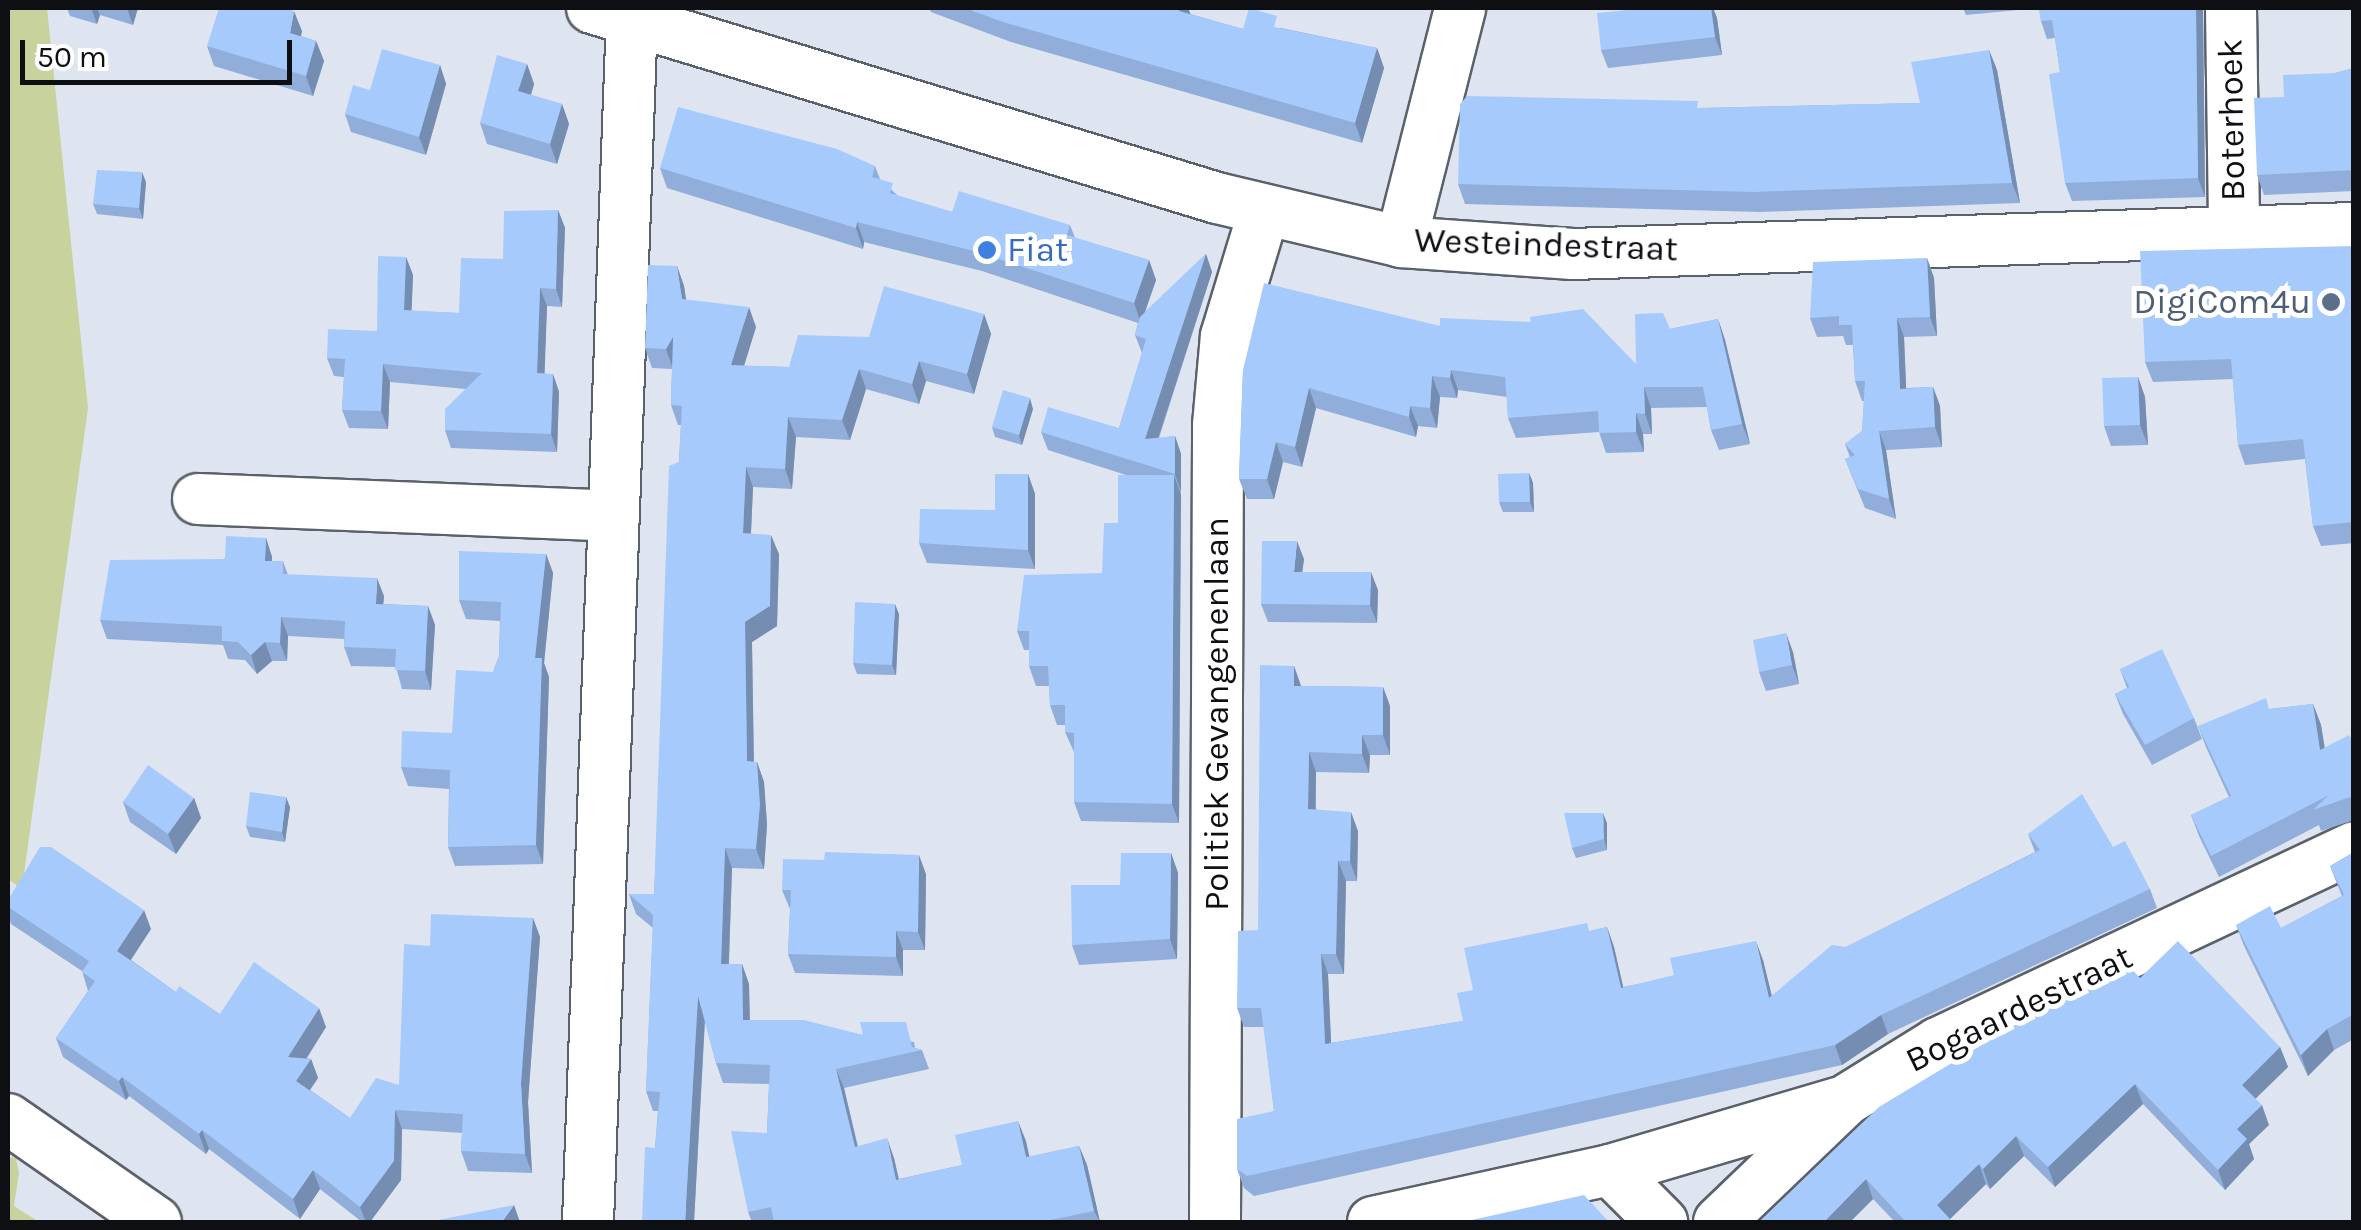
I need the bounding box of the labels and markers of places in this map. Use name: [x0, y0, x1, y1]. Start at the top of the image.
place label: Fiat: [1007, 229, 1068, 271]
marker: Fiat: [976, 239, 998, 261]
place label: DigiCom4u: [2133, 281, 2311, 323]
marker: DigiCom4u: [2320, 291, 2342, 313]

